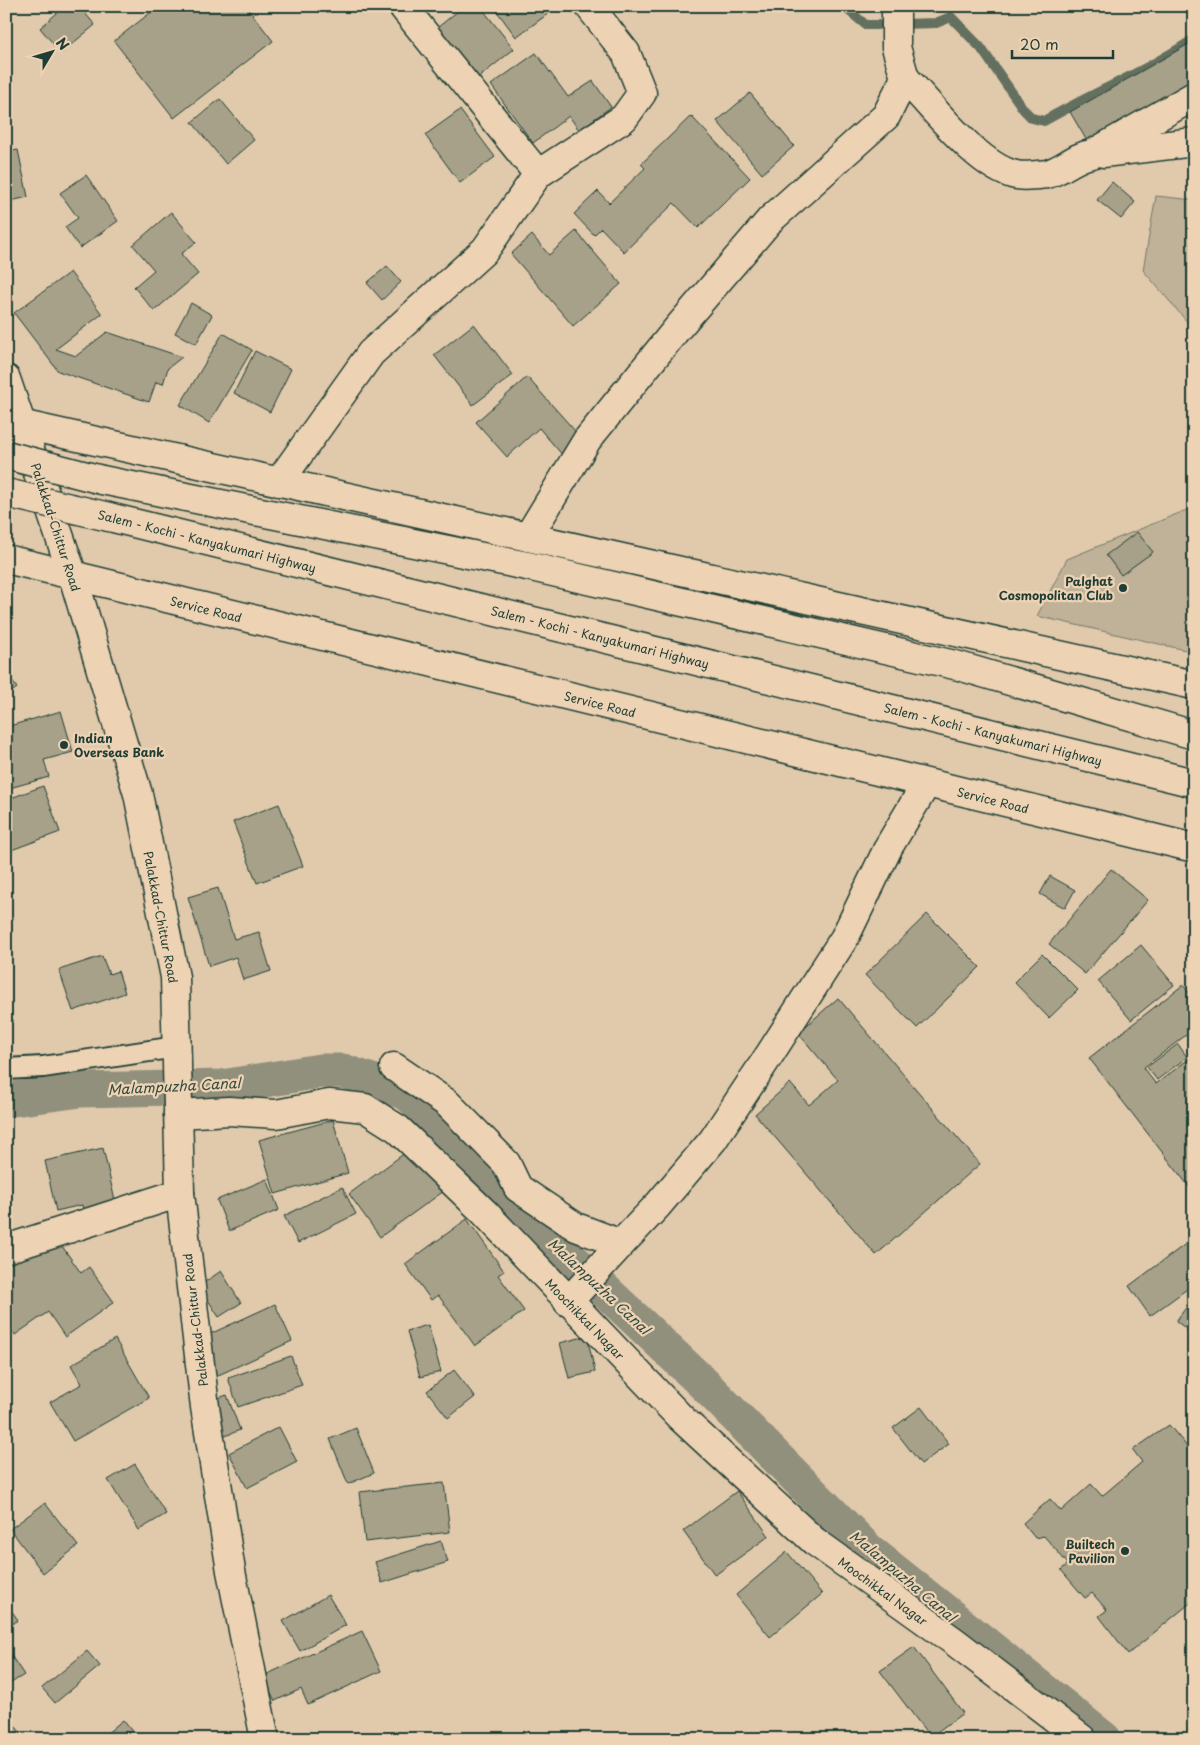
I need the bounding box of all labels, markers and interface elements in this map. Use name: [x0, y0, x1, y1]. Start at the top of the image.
north arrow: [28, 28, 78, 78]
scale bar: [1012, 28, 1114, 60]
text: 20 m: [1020, 32, 1059, 55]
text: N: [51, 33, 74, 55]
street label: Palakkad-Chittur Road: [27, 460, 85, 594]
street label: Salem - Kochi - Kanyakumari Highway: [96, 505, 318, 577]
place label: Palghat Cosmopolitan Club: [999, 572, 1113, 604]
marker: Palghat Cosmopolitan Club: [1117, 582, 1129, 594]
street label: Service Road: [168, 591, 244, 627]
street label: Salem - Kochi - Kanyakumari Highway: [489, 601, 711, 673]
street label: Service Road: [562, 686, 638, 722]
street label: Salem - Kochi - Kanyakumari Highway: [882, 698, 1104, 770]
place label: Indian Overseas Bank: [74, 729, 164, 761]
marker: Indian Overseas Bank: [58, 739, 70, 751]
street label: Service Road: [955, 782, 1031, 818]
street label: Palakkad-Chittur Road: [139, 849, 183, 985]
water label: Malampuzha Canal: [107, 1072, 243, 1100]
water label: Malampuzha Canal: [543, 1233, 656, 1340]
street label: Palakkad-Chittur Road: [178, 1252, 212, 1388]
street label: Moochikkal Nagar: [541, 1274, 629, 1364]
water label: Malampuzha Canal: [845, 1525, 962, 1628]
place label: Builtech Pavilion: [1065, 1535, 1115, 1567]
marker: Builtech Pavilion: [1119, 1545, 1131, 1557]
street label: Moochikkal Nagar: [835, 1552, 932, 1630]

